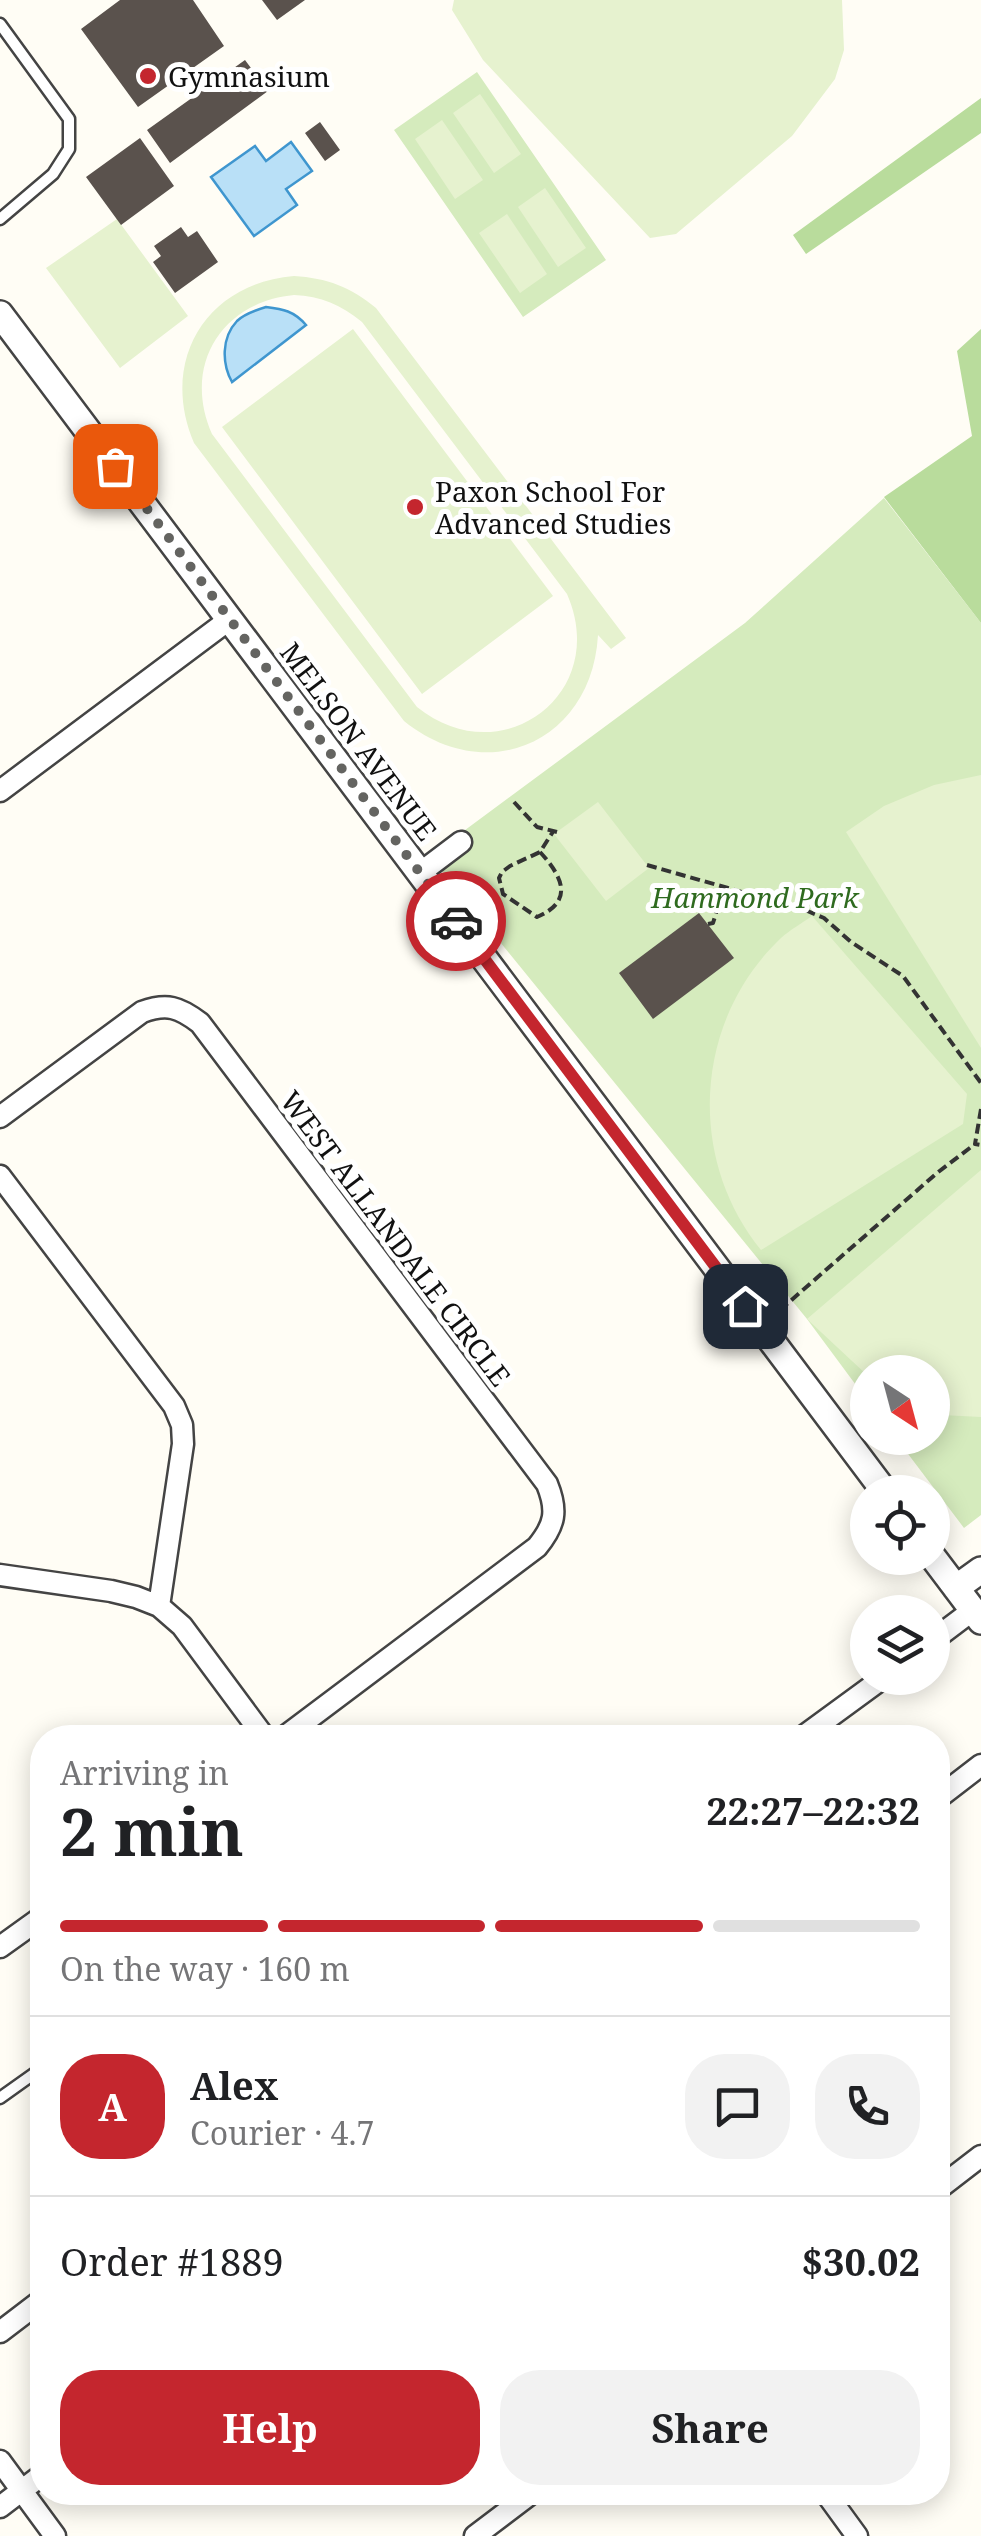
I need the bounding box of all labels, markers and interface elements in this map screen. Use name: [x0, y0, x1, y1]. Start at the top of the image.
place label: Gymnasium: [168, 57, 330, 95]
marker: Gymnasium: [137, 65, 159, 87]
pin: [73, 424, 158, 509]
icon: bag: [88, 439, 143, 494]
place label: Paxon School For Advanced Studies: [435, 472, 671, 542]
marker: Paxon School For Advanced Studies: [404, 496, 426, 518]
street label: MELSON AVENUE: [272, 634, 446, 848]
courier: [406, 871, 506, 971]
park label: Hammond Park: [650, 878, 860, 916]
icon: car: [429, 894, 484, 949]
street label: WEST ALLANDALE CIRCLE: [272, 1083, 520, 1393]
pin: [703, 1264, 788, 1349]
icon: home: [718, 1279, 773, 1334]
north arrow: [850, 1355, 950, 1455]
map controls: [850, 1355, 950, 1695]
button: locate: [850, 1475, 950, 1575]
button: layers: [850, 1595, 950, 1695]
text: Arriving in: [60, 1751, 229, 1794]
text: 22:27–22:32: [706, 1784, 920, 1836]
text: 2 min: [60, 1787, 244, 1875]
text: On the way · 160 m: [60, 1947, 350, 1990]
button: chat: [685, 2054, 790, 2159]
button: phone: [815, 2054, 920, 2159]
text: Alex: [190, 2059, 278, 2111]
text: A: [98, 2080, 127, 2132]
text: Courier · 4.7: [190, 2111, 374, 2154]
text: Order #1889: [60, 2235, 284, 2287]
text: $30.02: [801, 2235, 920, 2287]
button: Help: [60, 2370, 480, 2485]
button: Share: [500, 2370, 920, 2485]

